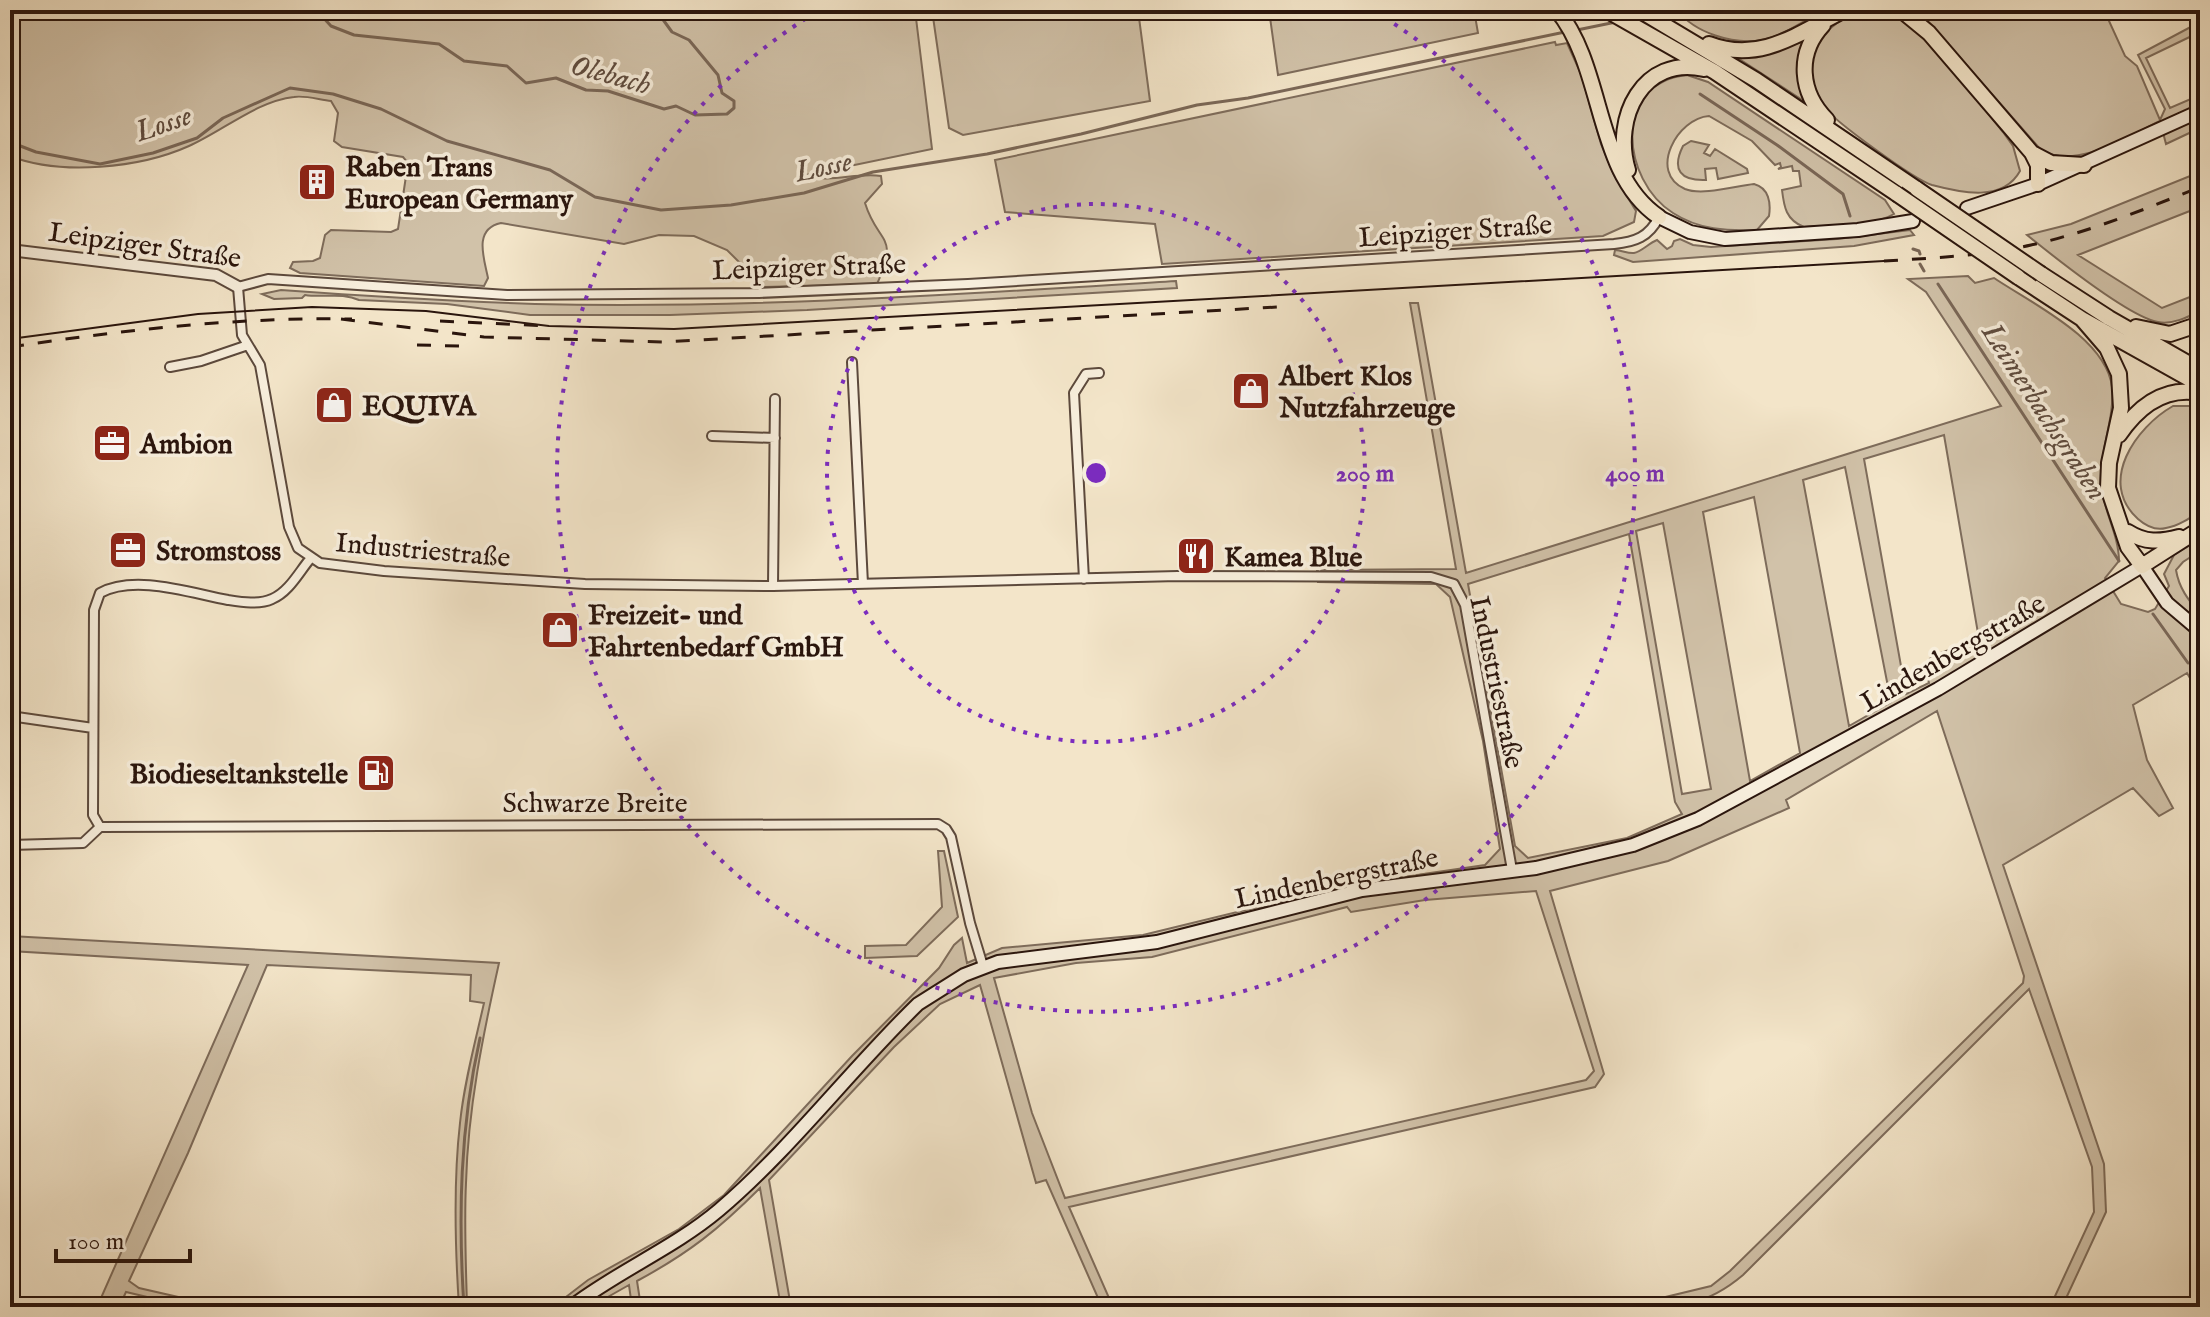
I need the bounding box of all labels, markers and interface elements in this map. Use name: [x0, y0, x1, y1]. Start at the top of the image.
water label: Olebach: [566, 47, 655, 105]
water label: Losse: [129, 98, 197, 153]
water label: Losse: [790, 143, 856, 193]
place label: Raben Trans European Germany: [345, 151, 574, 218]
building icon: Raben Trans European Germany: [296, 161, 338, 203]
street label: Leipziger Straße: [1357, 208, 1553, 257]
street label: Leipziger Straße: [46, 216, 243, 277]
street label: Leipziger Straße: [711, 248, 907, 289]
water label: Leimerbachsgraben: [1971, 315, 2115, 508]
place label: Albert Klos Nutzfahrzeuge: [1278, 360, 1456, 427]
shop icon: Albert Klos Nutzfahrzeuge: [1230, 370, 1272, 412]
shop icon: EQUIVA: [313, 384, 355, 426]
place label: EQUIVA: [362, 390, 477, 425]
office icon: Ambion: [91, 422, 133, 464]
place label: Ambion: [139, 428, 233, 463]
centre of rings: [1082, 459, 1110, 487]
text: 200 m: [1336, 459, 1395, 490]
text: 400 m: [1605, 459, 1665, 490]
street label: Industriestraße: [334, 526, 512, 577]
office icon: Stromstoss: [107, 529, 149, 571]
place label: Stromstoss: [156, 535, 281, 570]
restaurant icon: Kamea Blue: [1175, 535, 1217, 577]
place label: Kamea Blue: [1224, 541, 1363, 576]
street label: Lindenbergstraße: [1855, 587, 2052, 721]
street label: Industriestraße: [1460, 593, 1531, 772]
place label: Freizeit- und Fahrtenbedarf GmbH: [588, 599, 844, 666]
shop icon: Freizeit- und Fahrtenbedarf GmbH: [539, 609, 581, 651]
fuel station icon: Biodieseltankstelle: [355, 752, 397, 794]
place label: Biodieseltankstelle: [130, 758, 348, 793]
street label: Schwarze Breite: [502, 787, 688, 822]
street label: Lindenbergstraße: [1231, 841, 1442, 918]
scale bar: [56, 1213, 190, 1263]
text: 100 m: [68, 1227, 124, 1258]

